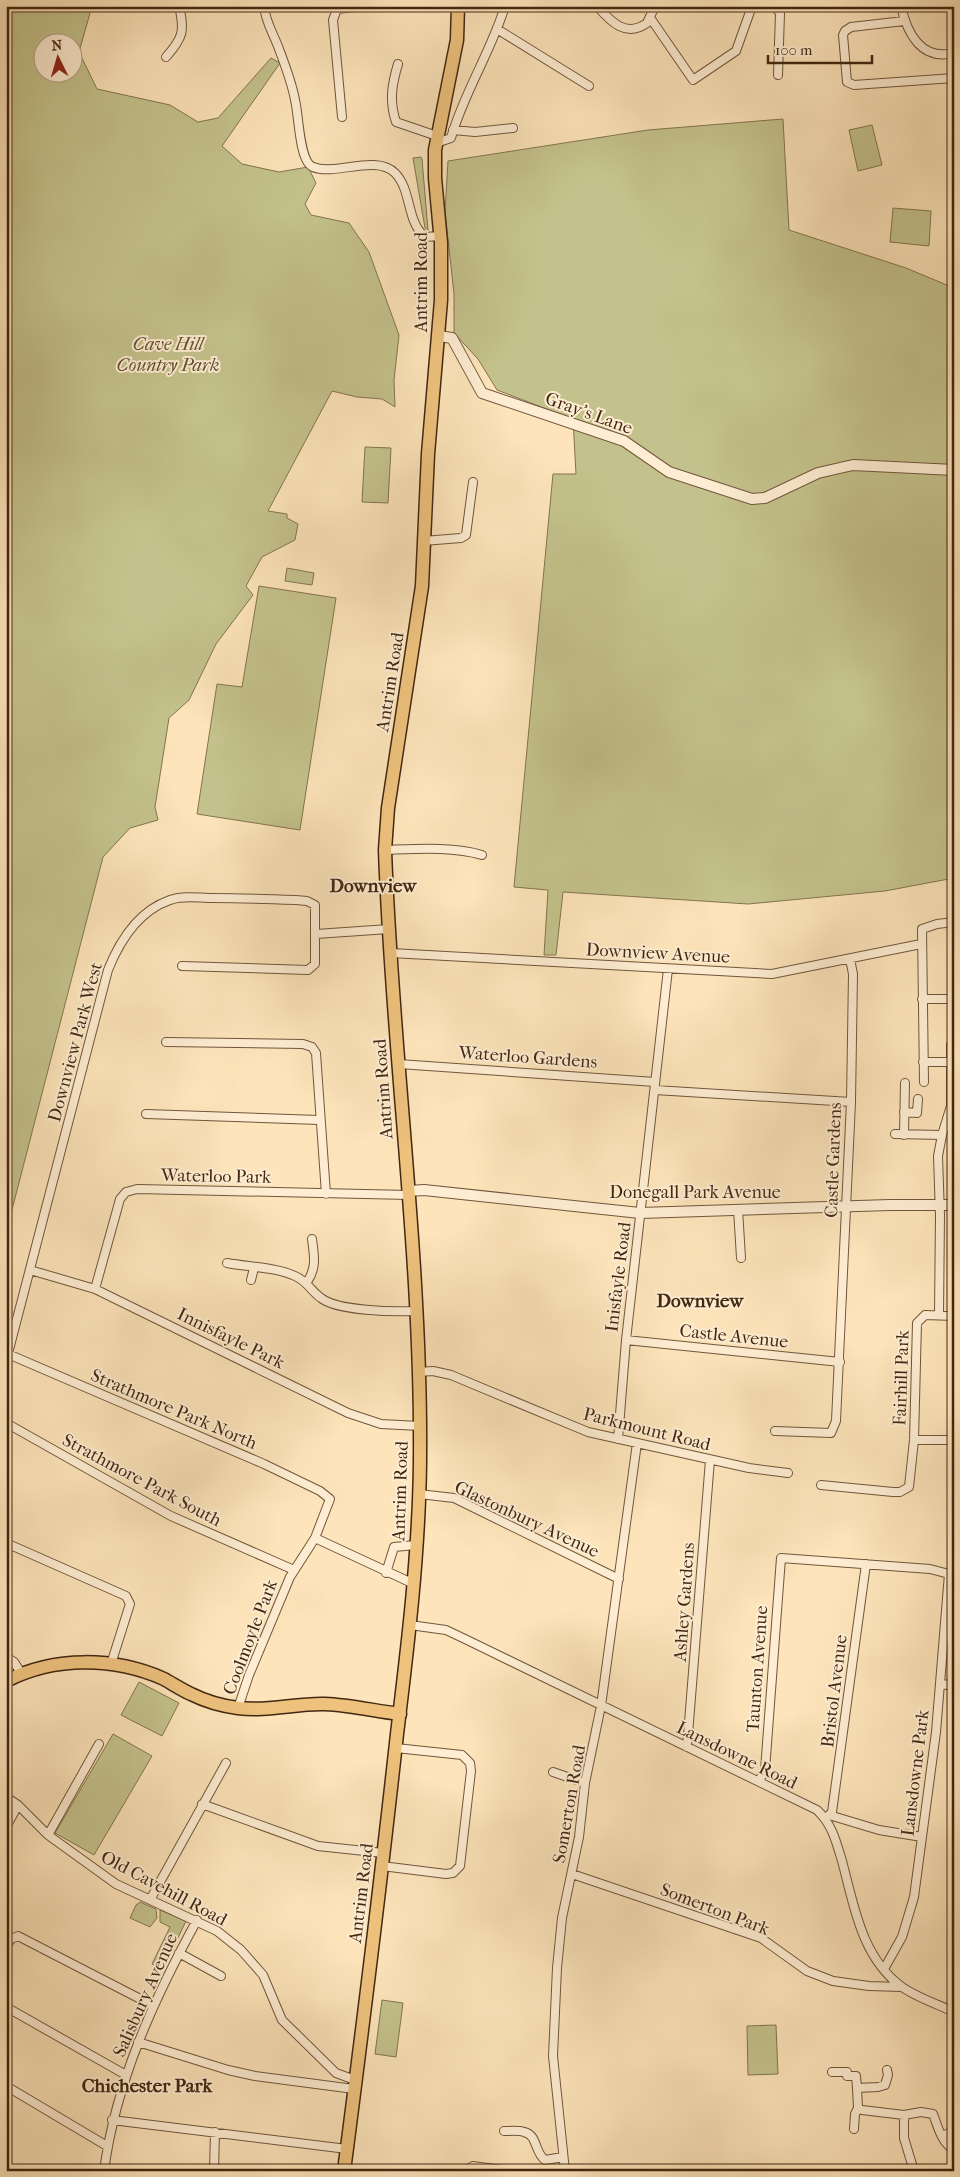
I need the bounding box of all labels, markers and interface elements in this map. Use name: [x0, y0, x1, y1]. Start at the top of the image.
north arrow: [32, 32, 82, 82]
scale bar: [768, 32, 871, 64]
text: N: [51, 37, 63, 54]
text: 100 m: [775, 41, 813, 59]
street label: Antrim Road: [411, 232, 432, 333]
park label: Cave Hill Country Park: [117, 334, 219, 376]
street label: Gray's Lane: [542, 388, 635, 439]
street label: Antrim Road: [372, 631, 409, 734]
district label: Downview: [330, 875, 417, 897]
street label: Downview Avenue: [585, 939, 731, 968]
street label: Downview Park West: [44, 959, 107, 1124]
street label: Antrim Road: [370, 1038, 398, 1141]
street label: Waterloo Gardens: [457, 1042, 598, 1073]
street label: Castle Gardens: [821, 1102, 846, 1218]
street label: Waterloo Park: [160, 1165, 272, 1188]
street label: Donegall Park Avenue: [609, 1182, 781, 1203]
street label: Inisfayle Road: [601, 1221, 636, 1333]
district label: Downview: [657, 1290, 744, 1312]
street label: Innisfayle Park: [174, 1303, 289, 1374]
street label: Castle Avenue: [679, 1320, 789, 1353]
street label: Fairhill Park: [889, 1329, 914, 1426]
street label: Strathmore Park North: [87, 1365, 260, 1454]
street label: Parkmount Road: [581, 1404, 713, 1456]
street label: Strathmore Park South: [59, 1430, 225, 1531]
street label: Antrim Road: [388, 1440, 413, 1543]
street label: Glastonbury Avenue: [451, 1477, 603, 1562]
street label: Ashley Gardens: [670, 1541, 699, 1663]
street label: Coolmoyle Park: [219, 1576, 282, 1698]
street label: Taunton Avenue: [743, 1605, 772, 1733]
street label: Bristol Avenue: [817, 1633, 852, 1749]
street label: Lansdowne Park: [897, 1708, 934, 1837]
street label: Lansdowne Road: [673, 1717, 801, 1794]
street label: Somerton Road: [549, 1743, 590, 1865]
street label: Antrim Road: [345, 1842, 378, 1945]
street label: Old Cavehill Road: [97, 1846, 231, 1931]
street label: Somerton Park: [657, 1879, 773, 1940]
street label: Salisbury Avenue: [109, 1930, 182, 2060]
district label: Chichester Park: [82, 2075, 213, 2097]

